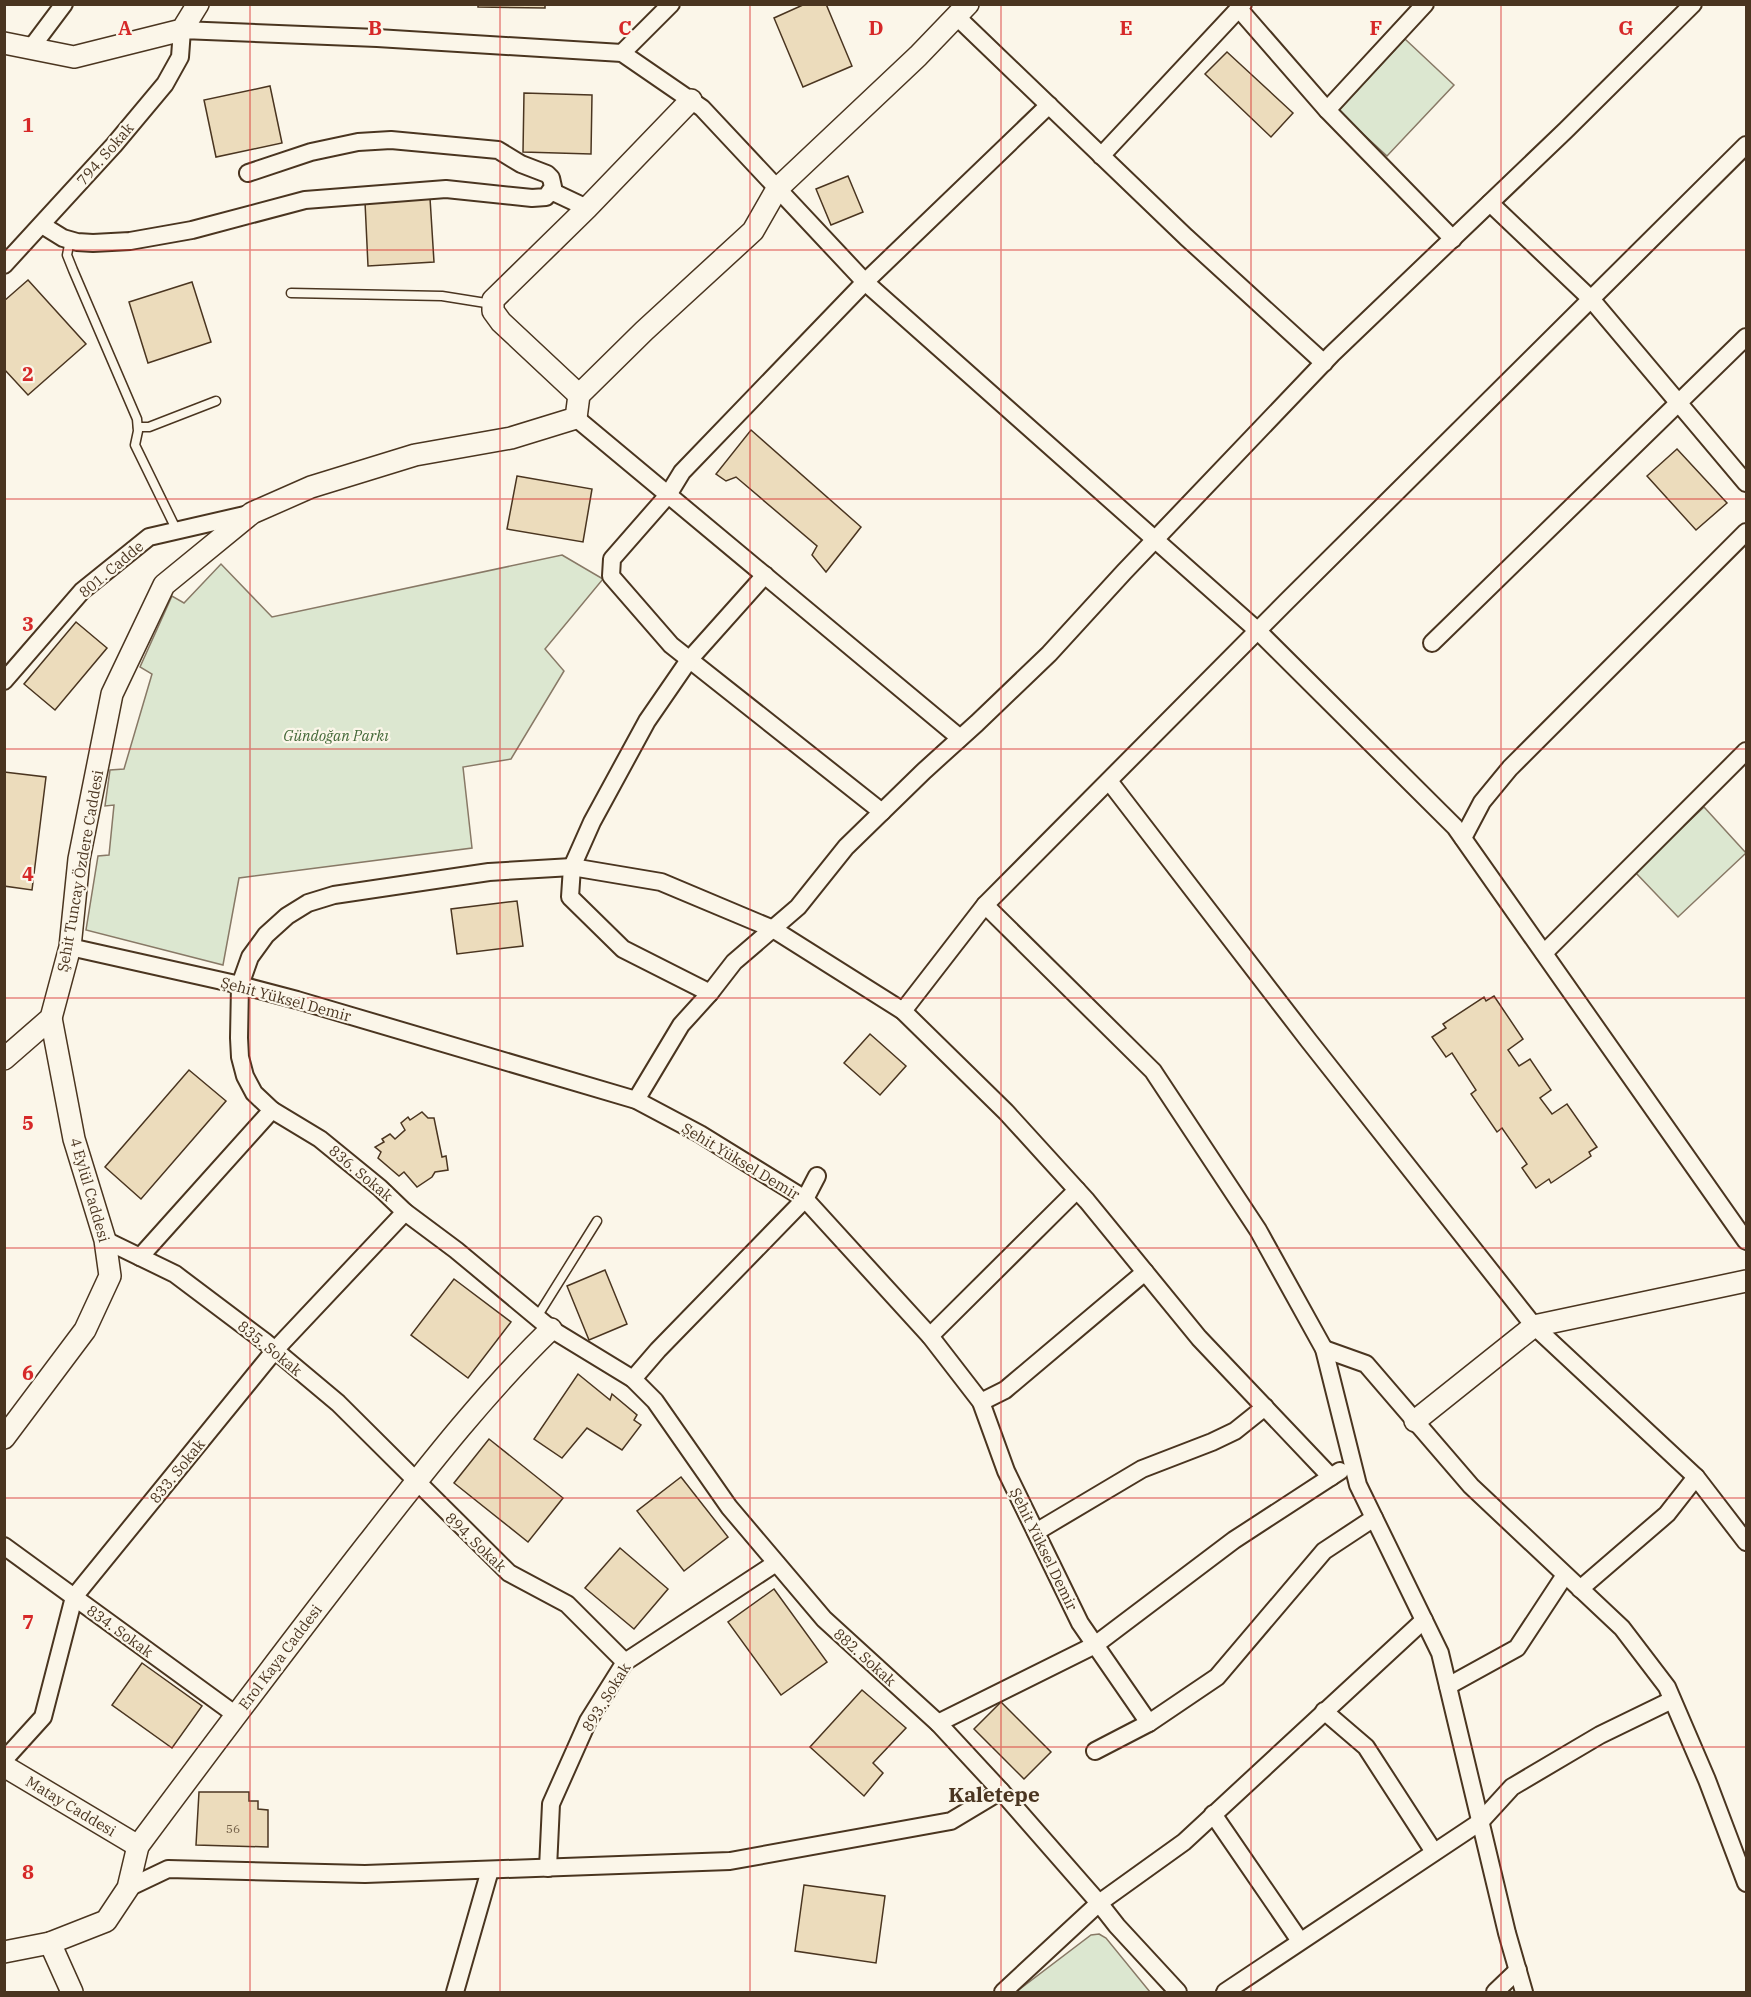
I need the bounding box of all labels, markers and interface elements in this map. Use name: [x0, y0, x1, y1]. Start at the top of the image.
text: A: [118, 14, 132, 41]
text: B: [368, 14, 382, 41]
text: C: [618, 14, 632, 41]
text: D: [868, 14, 884, 41]
text: E: [1119, 14, 1133, 41]
text: F: [1370, 14, 1382, 41]
text: G: [1618, 14, 1634, 41]
text: 1: [22, 111, 34, 138]
street label: 794. Sokak: [72, 118, 138, 189]
text: 2: [22, 360, 34, 387]
street label: 801. Cadde: [75, 536, 147, 602]
text: 3: [22, 610, 34, 637]
park label: Gündoğan Parkı: [283, 726, 389, 745]
street label: Şehit Tuncay Özdere Caddesi: [53, 768, 107, 974]
text: 4: [22, 860, 34, 887]
street label: Şehit Yüksel Demir: [219, 972, 354, 1026]
text: 5: [22, 1109, 34, 1136]
street label: Şehit Yüksel Demir: [679, 1118, 804, 1204]
street label: 4 Eylül Caddesi: [66, 1135, 114, 1245]
street label: 836. Sokak: [325, 1141, 397, 1205]
street label: 835. Sokak: [234, 1316, 306, 1380]
text: 6: [22, 1359, 34, 1386]
street label: 833. Sokak: [145, 1435, 209, 1507]
street label: Şehit Yüksel Demir: [1006, 1484, 1082, 1614]
street label: 894. Sokak: [442, 1508, 511, 1576]
street label: Erol Kaya Caddesi: [234, 1600, 326, 1713]
street label: 834. Sokak: [83, 1601, 157, 1662]
text: 7: [22, 1608, 34, 1635]
street label: 882. Sokak: [830, 1624, 900, 1690]
street label: 893. Sokak: [577, 1659, 635, 1735]
street label: Matay Caddesi: [22, 1772, 120, 1841]
district label: Kaletepe: [948, 1780, 1040, 1808]
house number: 56: [226, 1821, 240, 1836]
text: 8: [22, 1858, 34, 1885]

